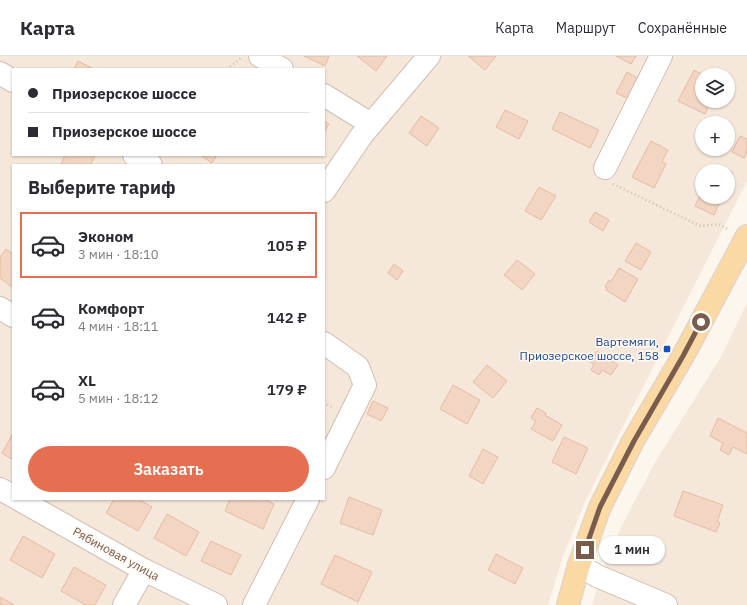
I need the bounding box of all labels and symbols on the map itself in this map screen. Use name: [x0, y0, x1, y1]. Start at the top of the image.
route start: [692, 313, 710, 331]
place label: Вартемяги, Приозерское шоссе, 158: [520, 334, 659, 363]
marker: Вартемяги, Приозерское шоссе, 158: [662, 344, 672, 354]
street label: Рябиновая улица: [70, 524, 163, 584]
callout: 1 мин: [599, 536, 665, 564]
route end: [576, 541, 594, 559]

